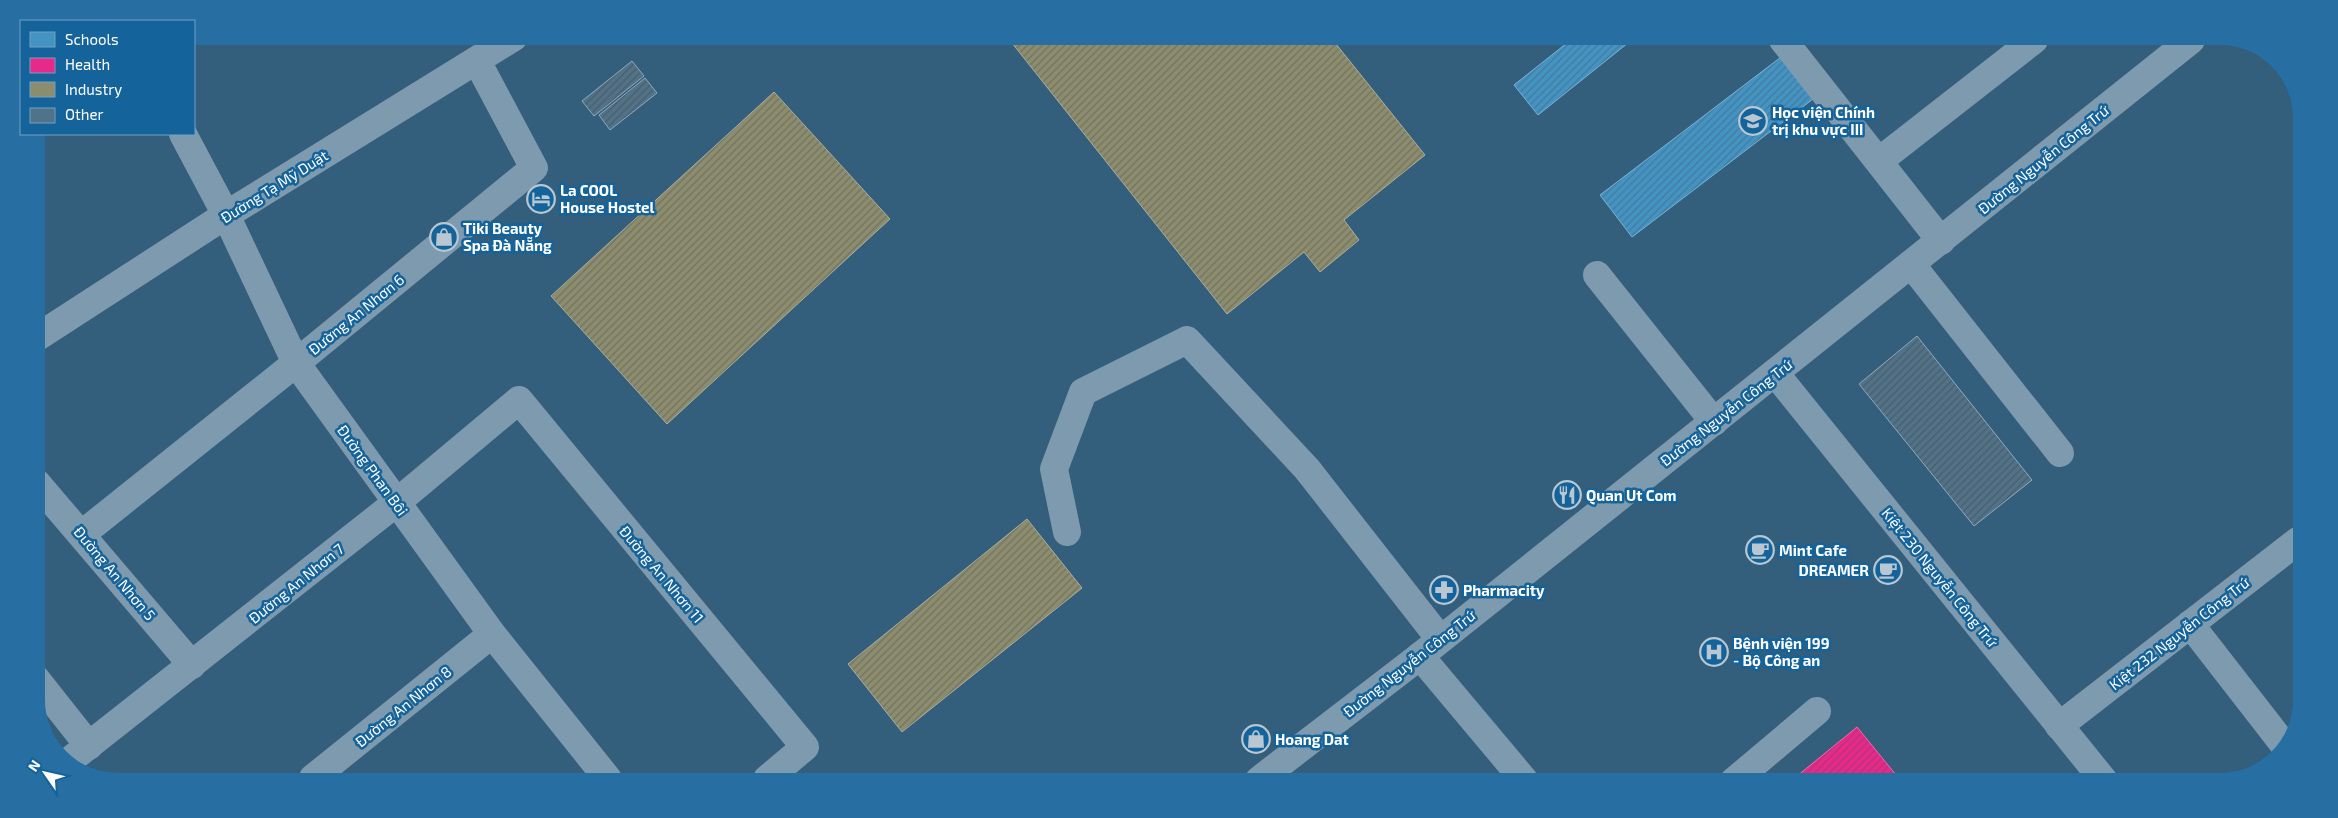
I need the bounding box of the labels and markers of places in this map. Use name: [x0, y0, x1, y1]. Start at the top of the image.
place label: Học viện Chính trị khu vực III: [1772, 103, 1875, 138]
school or university icon: Học viện Chính trị khu vực III: [1738, 106, 1768, 136]
place label: La COOL House Hostel: [560, 181, 655, 216]
hotel icon: La COOL House Hostel: [526, 184, 556, 214]
place label: Tiki Beauty Spa Đà Nẵng: [463, 219, 552, 254]
shop icon: Tiki Beauty Spa Đà Nẵng: [429, 222, 459, 252]
restaurant icon: Quan Ut Com: [1552, 480, 1582, 510]
place label: Quan Ut Com: [1586, 486, 1677, 505]
cafe icon: Mint Cafe: [1745, 535, 1775, 565]
place label: Mint Cafe: [1779, 541, 1847, 559]
cafe icon: DREAMER: [1873, 555, 1903, 585]
place label: DREAMER: [1798, 561, 1869, 579]
pharmacy icon: Pharmacity: [1429, 575, 1459, 605]
place label: Pharmacity: [1463, 581, 1545, 600]
place label: Bệnh viện 199 - Bộ Công an: [1733, 634, 1830, 669]
hospital icon: Bệnh viện 199 - Bộ Công an: [1699, 637, 1729, 667]
shop icon: Hoang Dat: [1241, 724, 1271, 754]
place label: Hoang Dat: [1275, 730, 1349, 748]

